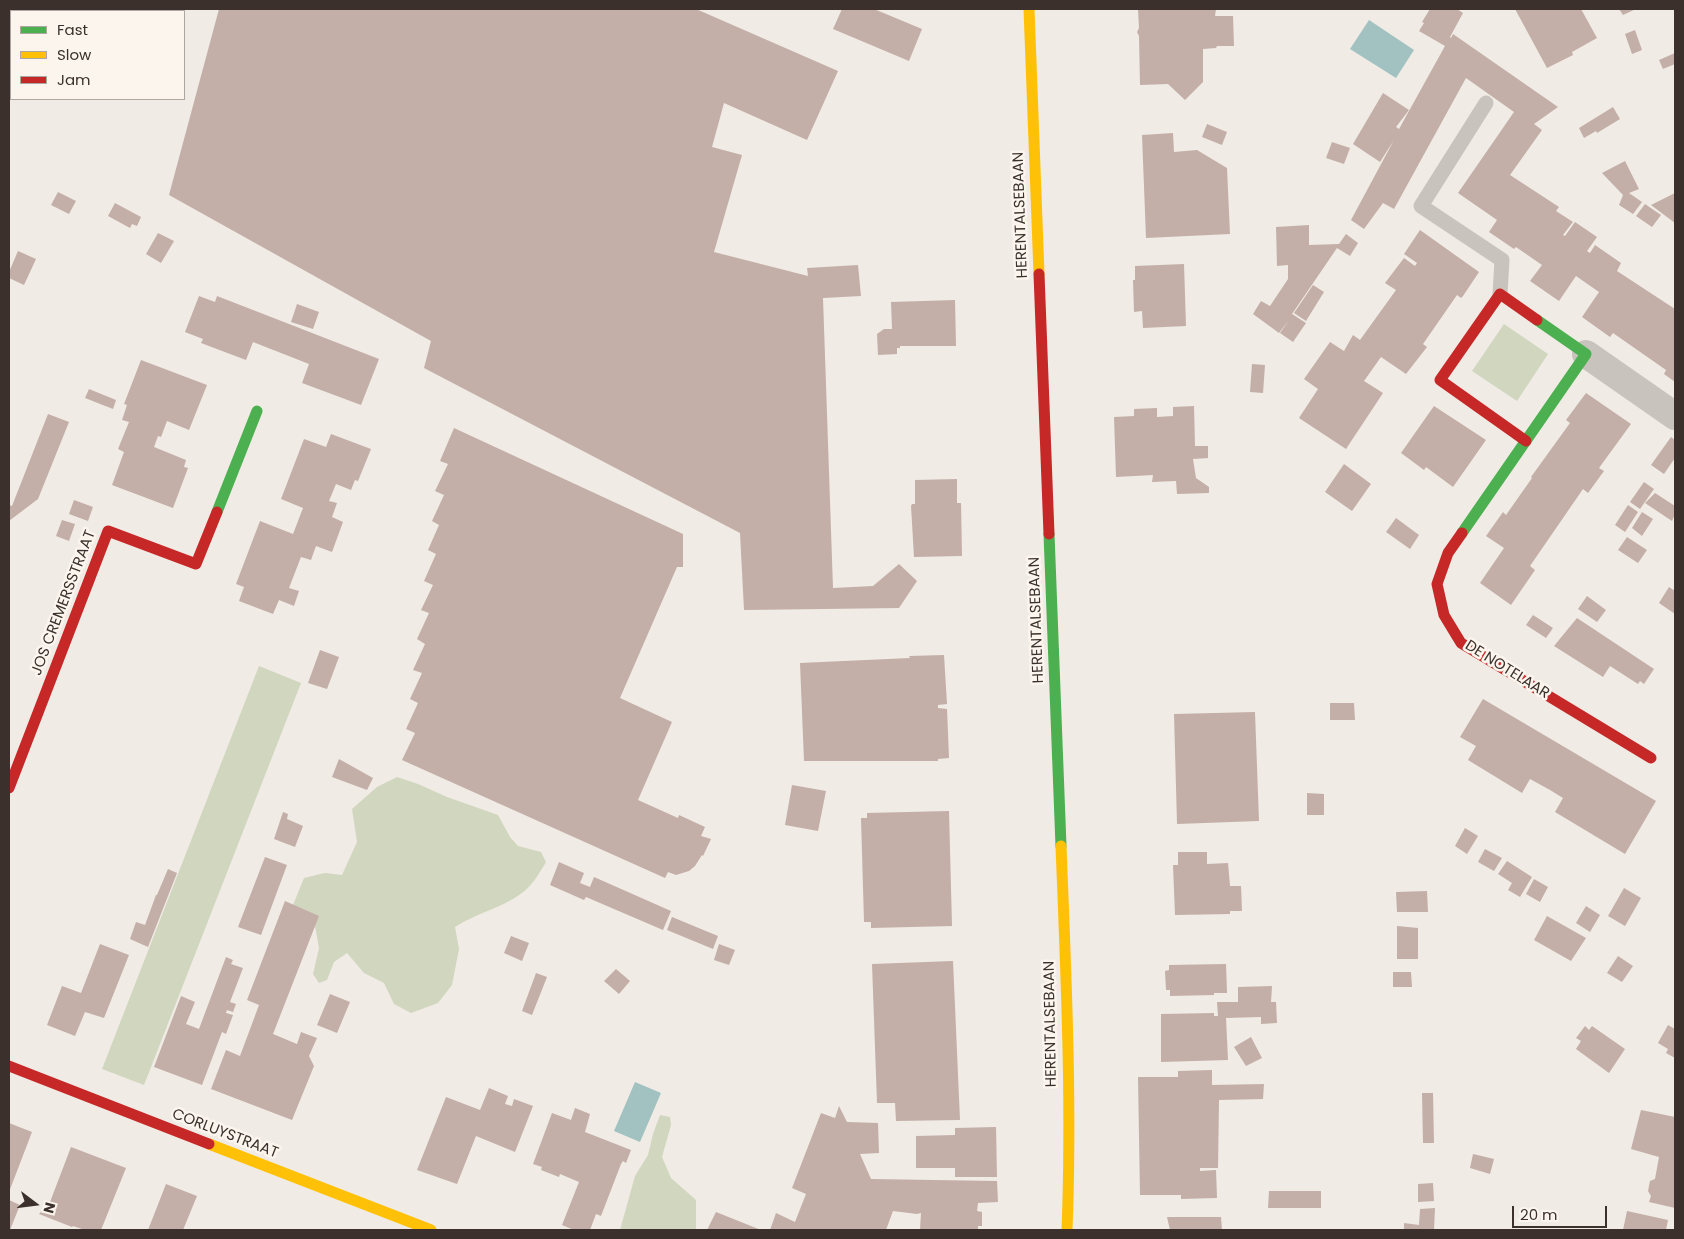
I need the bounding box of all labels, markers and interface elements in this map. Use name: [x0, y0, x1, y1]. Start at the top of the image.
legend: [10, 10, 185, 100]
text: Fast: [57, 19, 88, 40]
text: Slow: [57, 44, 91, 65]
text: Jam: [57, 69, 91, 90]
street label: HERENTALSEBAAN: [1010, 151, 1032, 279]
street label: JOS CREMERSSTRAAT: [28, 528, 100, 678]
street label: HERENTALSEBAAN: [1026, 556, 1048, 684]
street label: DE NOTELAAR: [1461, 637, 1553, 703]
street label: HERENTALSEBAAN: [1041, 961, 1061, 1087]
street label: CORLUYSTRAAT: [169, 1105, 281, 1163]
north arrow: [10, 1179, 60, 1229]
scale bar: [1514, 1196, 1609, 1228]
text: N: [38, 1200, 61, 1216]
text: 20 m: [1520, 1204, 1558, 1225]

